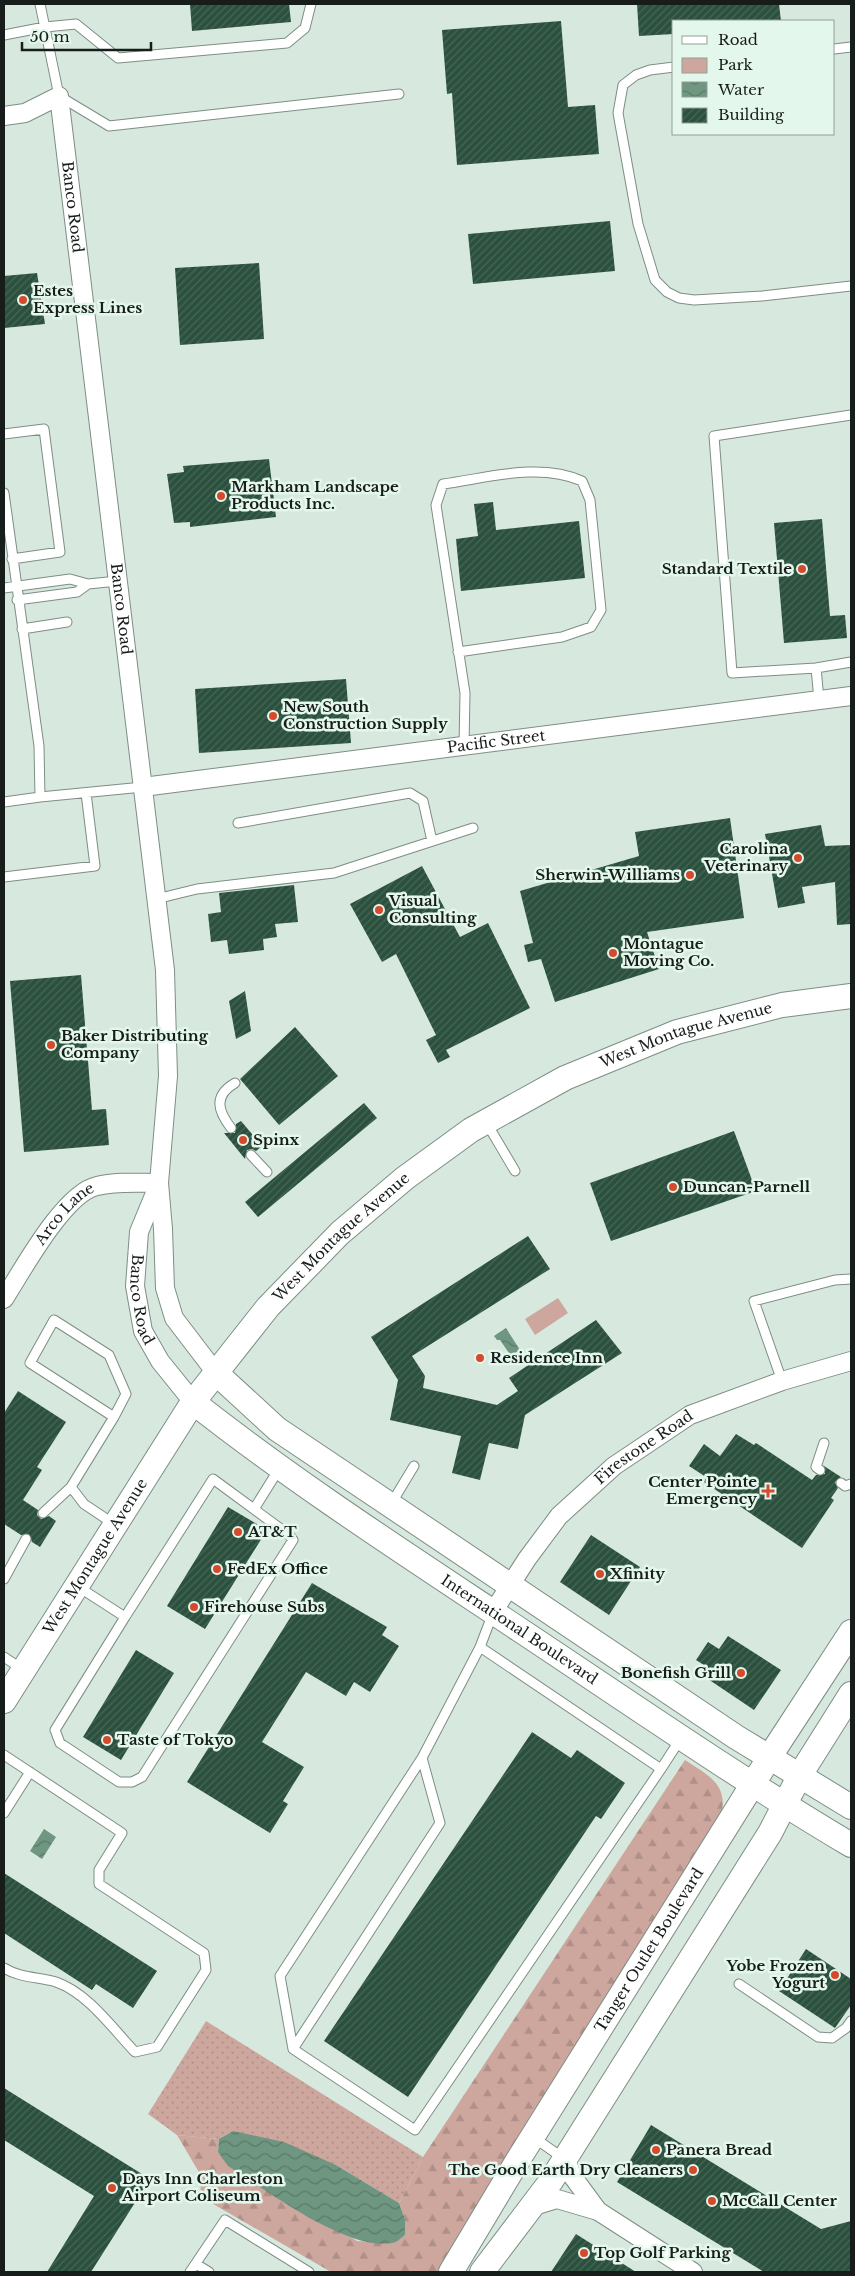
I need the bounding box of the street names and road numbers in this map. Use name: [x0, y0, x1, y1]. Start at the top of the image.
street label: Banco Road: [58, 160, 88, 254]
street label: Banco Road: [107, 562, 137, 656]
street label: Pacific Street: [446, 725, 547, 757]
street label: West Montague Avenue: [596, 998, 774, 1072]
street label: West Montague Avenue: [268, 1168, 413, 1306]
street label: Arco Lane: [30, 1178, 97, 1249]
street label: Banco Road: [126, 1253, 159, 1348]
street label: Firestone Road: [590, 1406, 696, 1488]
street label: West Montague Avenue: [38, 1475, 151, 1638]
street label: International Boulevard: [438, 1570, 602, 1688]
street label: Tanger Outlet Boulevard: [590, 1864, 707, 2036]

